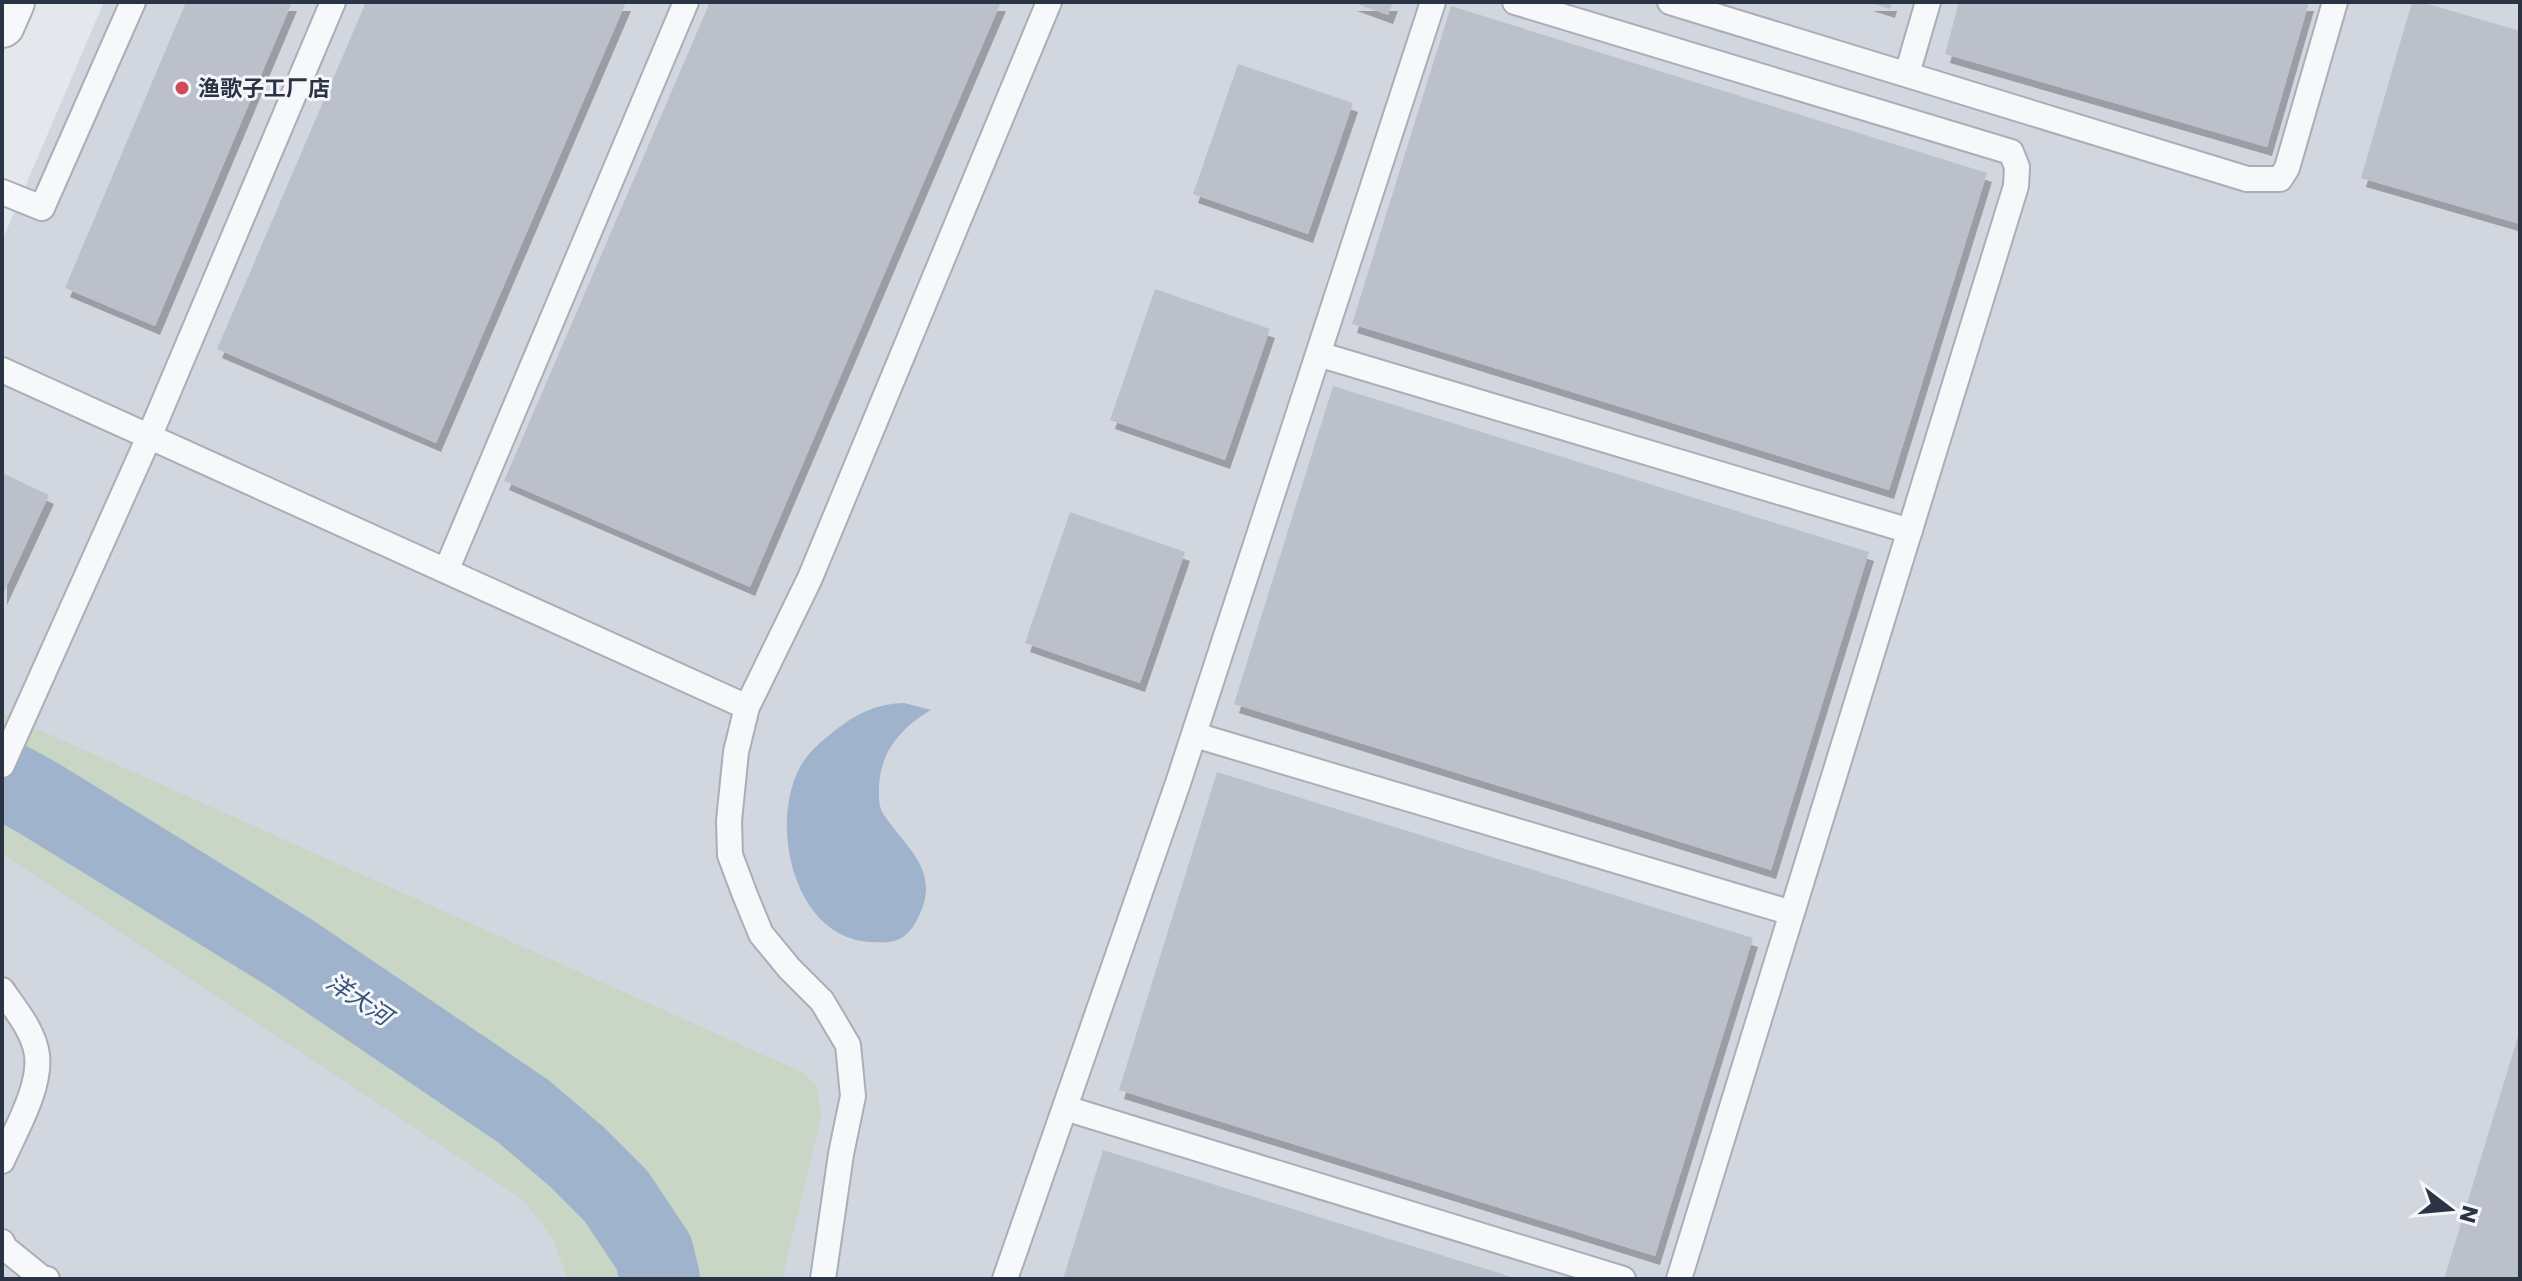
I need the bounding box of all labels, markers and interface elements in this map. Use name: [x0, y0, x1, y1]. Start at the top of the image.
place label: 渔歌子工厂店: [198, 73, 330, 104]
marker: 渔歌子工厂店: [173, 79, 191, 97]
water label: 洋大河: [320, 965, 401, 1035]
north arrow: [2410, 1169, 2490, 1249]
text: N: [2452, 1202, 2486, 1227]

